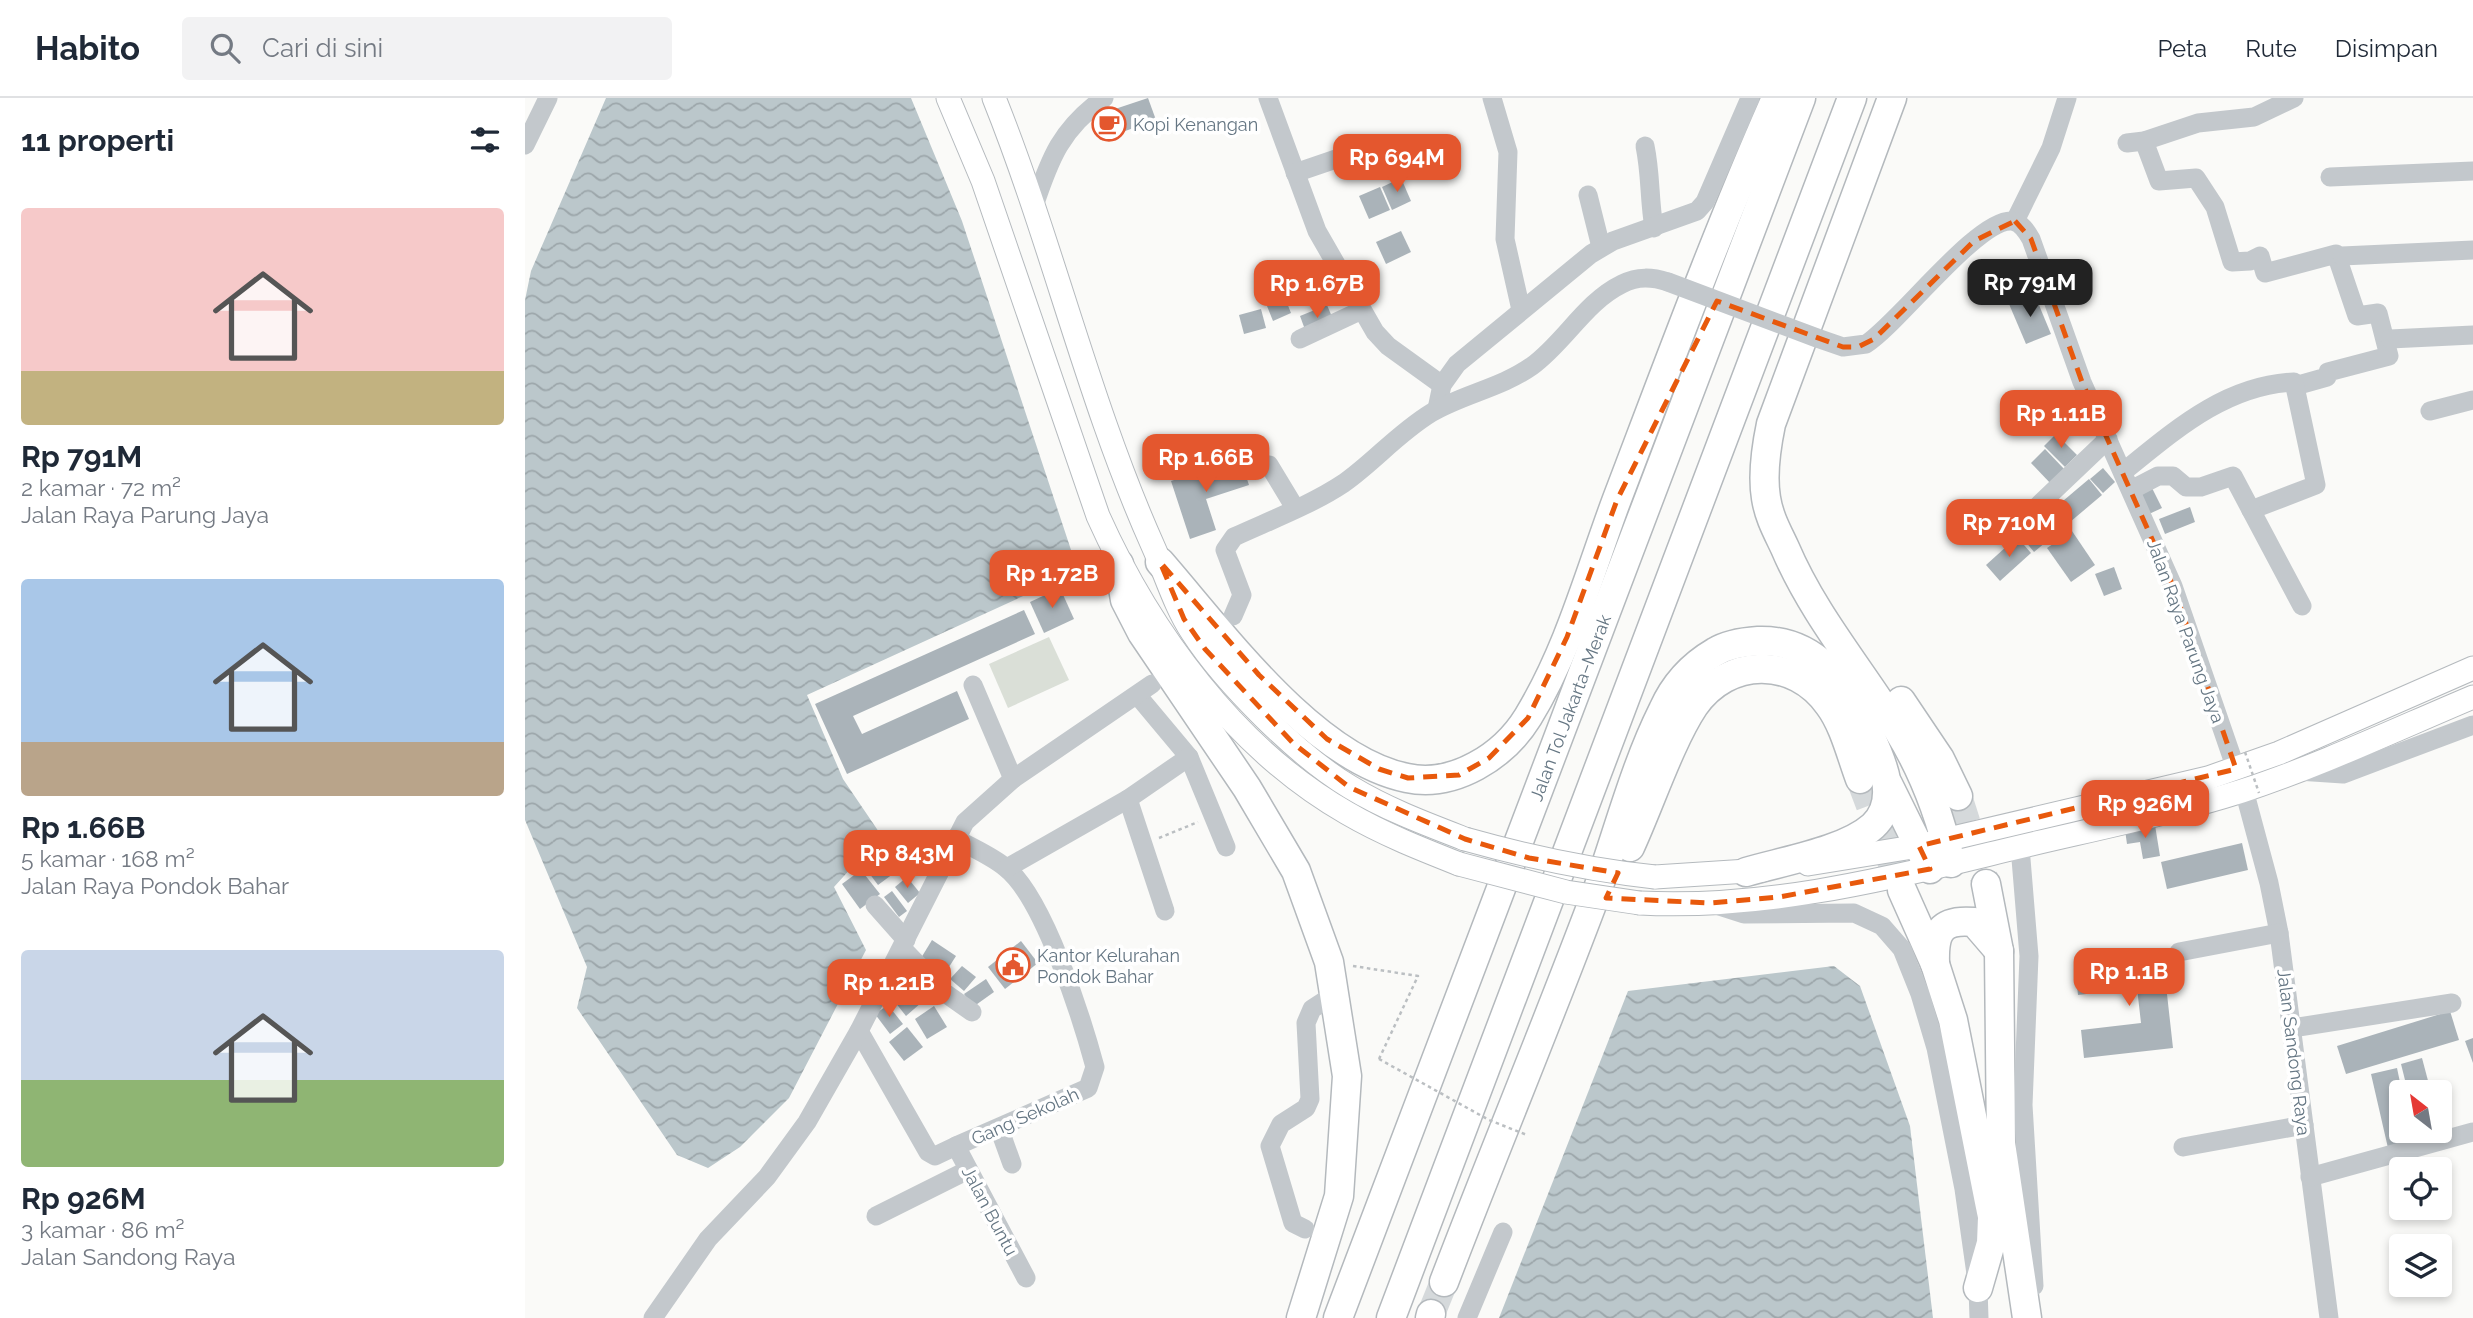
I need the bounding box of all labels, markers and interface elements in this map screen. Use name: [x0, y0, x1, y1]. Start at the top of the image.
search box: [182, 17, 672, 80]
text: Habito: [35, 29, 140, 68]
icon: search: [206, 29, 244, 67]
text: Cari di sini: [262, 33, 383, 63]
text: Peta: [2157, 34, 2207, 63]
text: Rute: [2245, 34, 2297, 63]
text: Disimpan: [2335, 34, 2438, 63]
cafe icon: Kopi Kenangan: [1090, 105, 1128, 143]
place label: Kopi Kenangan: [1133, 114, 1258, 135]
icon: filters: [466, 121, 504, 159]
text: 11 properti: [21, 123, 174, 158]
pin: Rp 694M: [1332, 134, 1462, 194]
text: Rp 694M: [1349, 143, 1445, 170]
icon: home: [200, 253, 326, 379]
pin: Rp 1.67B: [1245, 260, 1389, 320]
pin: Rp 791M: [1965, 260, 2095, 319]
text: Rp 791M: [1984, 268, 2077, 295]
text: Rp 1.67B: [1270, 269, 1364, 296]
pin: Rp 1.11B: [1989, 390, 2133, 450]
text: Rp 1.11B: [2016, 399, 2106, 426]
pin: Rp 1.66B: [1134, 434, 1278, 494]
text: Rp 791M: [21, 439, 142, 474]
text: Rp 1.66B: [1158, 443, 1254, 470]
text: 2 kamar · 72 m²: [21, 474, 181, 501]
pin: Rp 710M: [1944, 500, 2074, 559]
text: Jalan Raya Parung Jaya: [21, 501, 269, 528]
text: Rp 710M: [1962, 508, 2056, 535]
street label: Jalan Raya Parung Jaya: [2143, 536, 2229, 726]
pin: Rp 1.72B: [980, 550, 1124, 610]
text: Rp 1.72B: [1006, 559, 1098, 586]
street label: Jalan Tol Jakarta–Merak: [1525, 611, 1615, 804]
icon: home: [200, 624, 326, 750]
pin: Rp 926M: [2080, 780, 2210, 840]
text: Rp 926M: [2097, 789, 2193, 816]
text: Rp 1.66B: [21, 810, 145, 845]
pin: Rp 843M: [842, 830, 972, 890]
text: Rp 843M: [859, 839, 955, 866]
text: 5 kamar · 168 m²: [21, 845, 195, 872]
text: Jalan Raya Pondok Bahar: [21, 872, 289, 899]
place label: Kantor Kelurahan Pondok Bahar: [1037, 945, 1180, 987]
public building icon: Kantor Kelurahan Pondok Bahar: [994, 946, 1032, 984]
pin: Rp 1.1B: [2064, 948, 2194, 1008]
text: Rp 1.1B: [2090, 957, 2168, 984]
pin: Rp 1.21B: [817, 960, 961, 1019]
street label: Jalan Sandong Raya: [2273, 967, 2315, 1137]
text: Rp 1.21B: [843, 968, 935, 995]
icon: home: [200, 995, 326, 1121]
north arrow: [2389, 1080, 2452, 1143]
map controls: [2389, 1080, 2452, 1297]
street label: Gang Sekolah: [968, 1083, 1082, 1149]
button: locate: [2389, 1157, 2452, 1220]
street label: Jalan Buntu: [958, 1163, 1022, 1259]
text: Rp 926M: [21, 1181, 146, 1216]
text: 3 kamar · 86 m²: [21, 1216, 185, 1243]
button: layers: [2389, 1234, 2452, 1297]
text: Jalan Sandong Raya: [21, 1243, 236, 1270]

